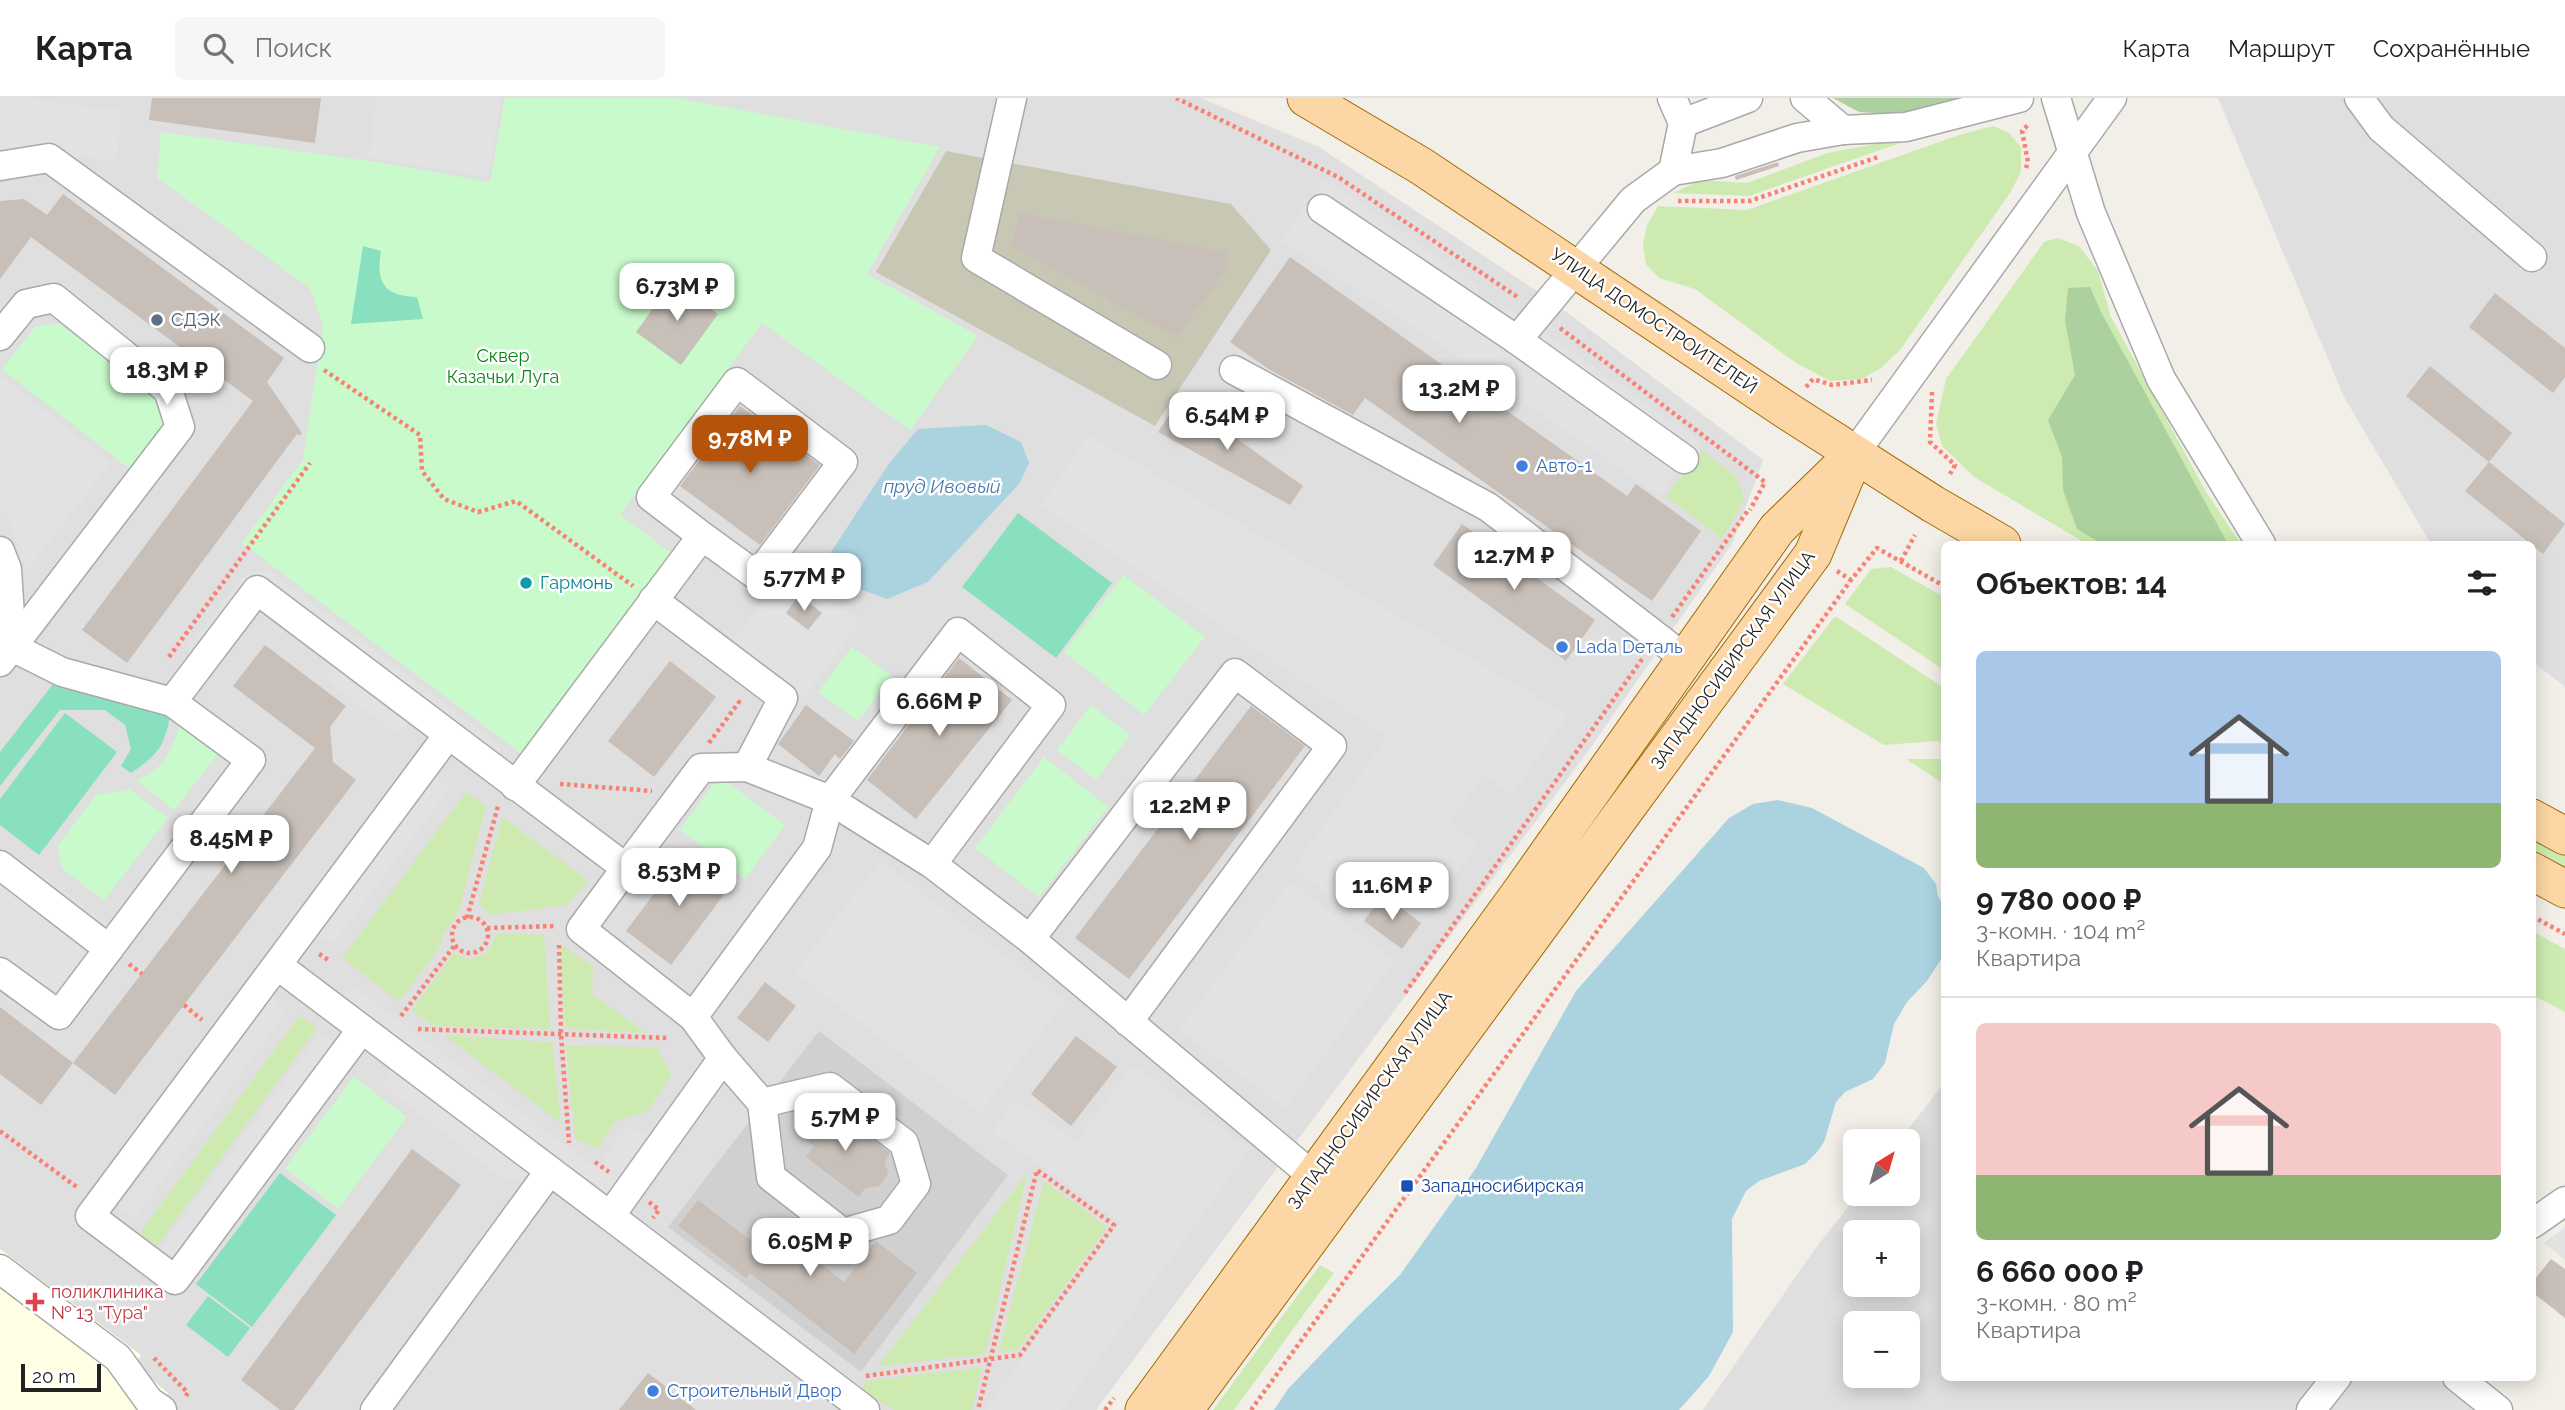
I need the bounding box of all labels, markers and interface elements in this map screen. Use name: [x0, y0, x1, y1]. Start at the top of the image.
search box: [175, 17, 665, 80]
text: Карта: [35, 29, 133, 68]
icon: search: [199, 29, 237, 67]
text: Поиск: [255, 33, 332, 63]
text: Карта: [2122, 34, 2190, 63]
text: Маршрут: [2228, 34, 2335, 63]
text: Сохранённые: [2373, 34, 2530, 63]
street label: УЛИЦА ДОМОСТРОИТЕЛЕЙ: [1547, 243, 1762, 398]
pin: 6.73M ₽: [612, 264, 742, 323]
text: 6.73M ₽: [635, 272, 719, 299]
place label: СДЭК: [171, 309, 221, 330]
marker: СДЭК: [149, 312, 165, 328]
park label: Сквер Казачьи Луга: [447, 345, 559, 387]
pin: 18.3M ₽: [102, 348, 232, 407]
text: 18.3M ₽: [126, 356, 208, 383]
pin: 13.2M ₽: [1394, 366, 1524, 425]
text: 13.2M ₽: [1418, 374, 1500, 401]
pin: 6.54M ₽: [1162, 392, 1292, 452]
text: 6.54M ₽: [1185, 401, 1269, 428]
pin: 9.78M ₽: [685, 416, 815, 475]
text: 9.78M ₽: [708, 424, 792, 451]
place label: Авто-1: [1536, 455, 1593, 476]
marker: Авто-1: [1514, 458, 1530, 474]
water label: пруд Ивовый: [883, 475, 1001, 497]
pin: 12.7M ₽: [1449, 532, 1579, 592]
text: 12.7M ₽: [1474, 541, 1554, 568]
street label: ЗАПАДНОСИБИРСКАЯ УЛИЦА: [1646, 546, 1819, 773]
pin: 5.77M ₽: [739, 554, 869, 613]
text: 5.77M ₽: [763, 562, 845, 589]
icon: filters: [2463, 564, 2501, 602]
text: Объектов: 14: [1976, 566, 2167, 601]
place label: Гармонь: [540, 572, 613, 593]
marker: Гармонь: [518, 575, 534, 591]
place label: Lada Dеталь: [1576, 636, 1683, 657]
marker: Lada Dеталь: [1554, 639, 1570, 655]
pin: 6.66M ₽: [874, 678, 1004, 738]
text: 6.66M ₽: [896, 687, 982, 714]
icon: home: [2176, 696, 2302, 822]
pin: 12.2M ₽: [1125, 782, 1255, 842]
text: 12.2M ₽: [1149, 791, 1231, 818]
pin: 8.45M ₽: [166, 816, 296, 875]
text: 8.45M ₽: [189, 824, 273, 851]
pin: 8.53M ₽: [614, 848, 744, 908]
text: 8.53M ₽: [637, 857, 721, 884]
pin: 11.6M ₽: [1327, 862, 1457, 922]
text: 11.6M ₽: [1352, 871, 1432, 898]
text: 9 780 000 ₽: [1976, 882, 2141, 917]
text: 3-комн. · 104 m²: [1976, 917, 2145, 944]
text: Квартира: [1976, 944, 2081, 971]
street label: ЗАПАДНОСИБИРСКАЯ УЛИЦА: [1283, 986, 1456, 1213]
icon: home: [2176, 1068, 2302, 1194]
pin: 5.7M ₽: [788, 1094, 902, 1153]
text: 5.7M ₽: [810, 1102, 880, 1129]
north arrow: [1843, 1129, 1920, 1206]
map controls: [1843, 1129, 1920, 1388]
place label: Западносибирская: [1421, 1175, 1584, 1196]
marker: Западносибирская: [1399, 1178, 1415, 1194]
pin: 6.05M ₽: [745, 1218, 875, 1278]
button: +: [1843, 1220, 1920, 1297]
text: 6.05M ₽: [768, 1227, 852, 1254]
text: 6 660 000 ₽: [1976, 1254, 2143, 1289]
place label: поликлиника № 13 "Тура": [51, 1281, 163, 1323]
text: 3-комн. · 80 m²: [1976, 1289, 2137, 1316]
marker: поликлиника № 13 "Тура": [25, 1292, 45, 1312]
button: −: [1843, 1311, 1920, 1388]
text: Квартира: [1976, 1316, 2081, 1343]
scale bar: [21, 1361, 102, 1393]
text: 20 m: [32, 1365, 76, 1387]
place label: Строительный Двор: [667, 1380, 842, 1401]
marker: Строительный Двор: [645, 1383, 661, 1399]

